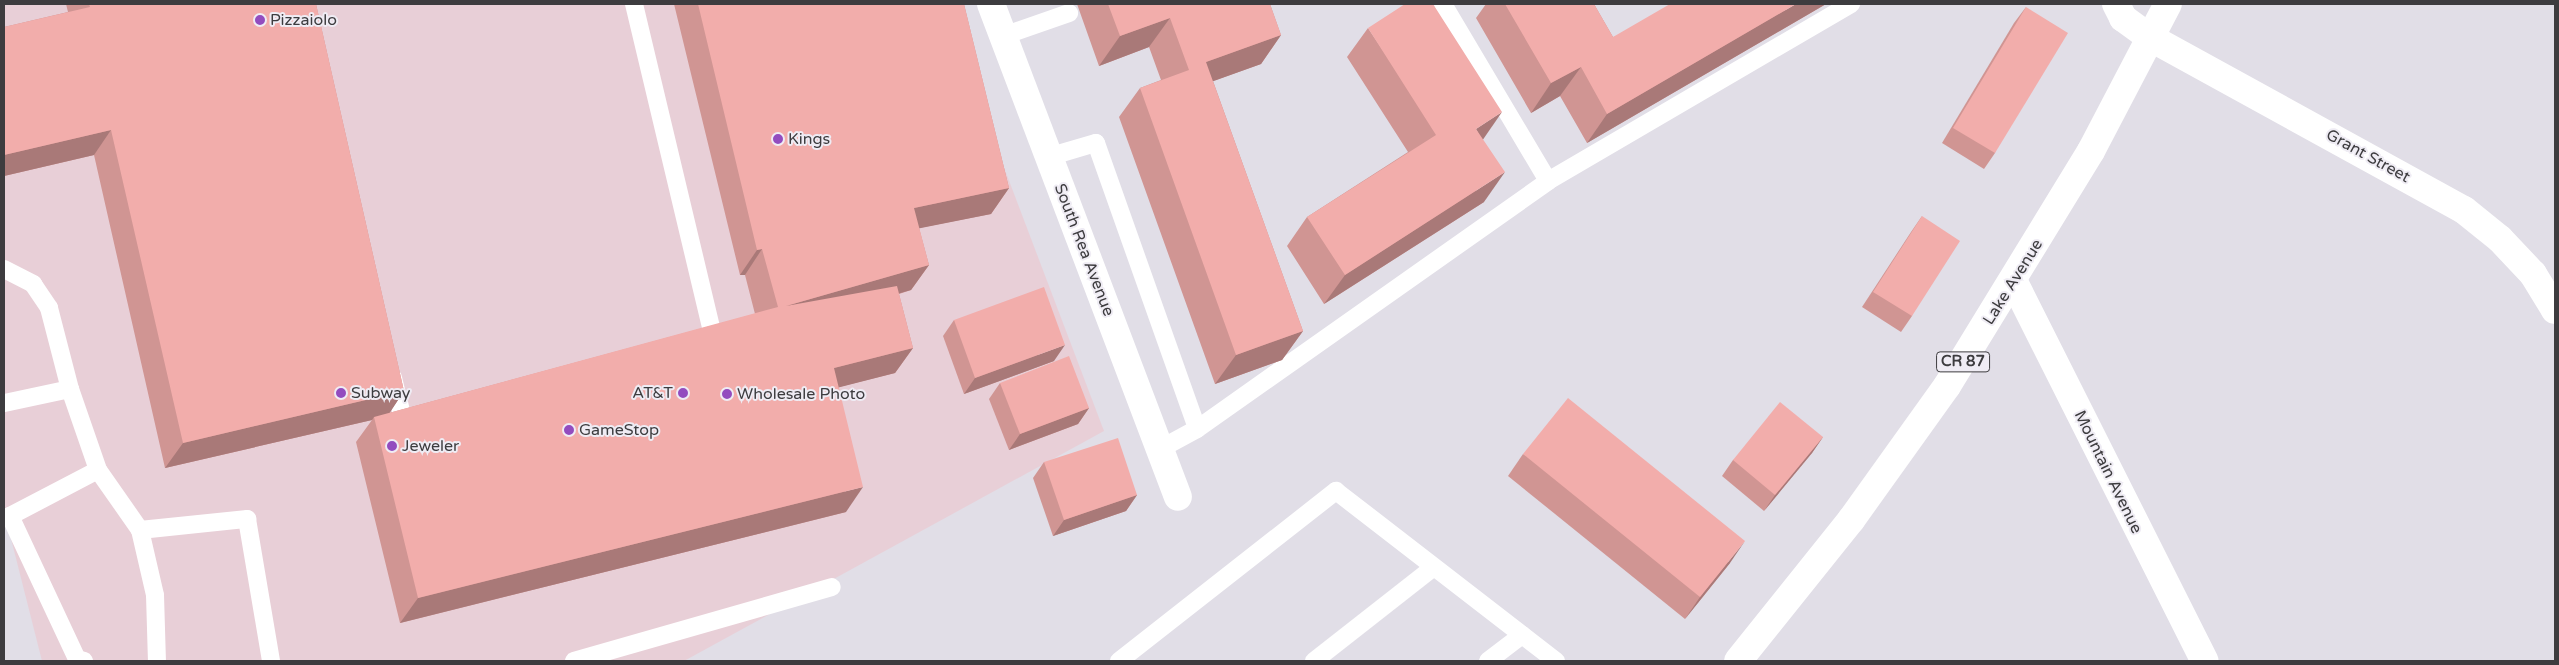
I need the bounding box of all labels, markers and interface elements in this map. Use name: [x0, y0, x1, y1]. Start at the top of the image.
place label: Pizzaiolo: [270, 10, 337, 30]
marker: Pizzaiolo: [254, 14, 266, 26]
street label: Grant Street: [2323, 125, 2413, 187]
place label: Kings: [788, 129, 830, 149]
marker: Kings: [772, 133, 784, 145]
street label: South Rea Avenue: [1050, 181, 1118, 319]
street label: Lake Avenue: [1979, 236, 2047, 328]
road number: CR 87: [1936, 350, 1990, 374]
place label: Subway: [351, 383, 410, 403]
place label: AT&T: [632, 383, 673, 403]
place label: Wholesale Photo: [737, 384, 865, 404]
marker: Subway: [335, 387, 347, 399]
marker: AT&T: [677, 387, 689, 399]
marker: Wholesale Photo: [721, 388, 733, 400]
street label: Mountain Avenue: [2070, 407, 2146, 537]
place label: GameStop: [579, 420, 659, 440]
marker: GameStop: [563, 424, 575, 436]
place label: Jeweler: [402, 436, 459, 456]
marker: Jeweler: [386, 440, 398, 452]

